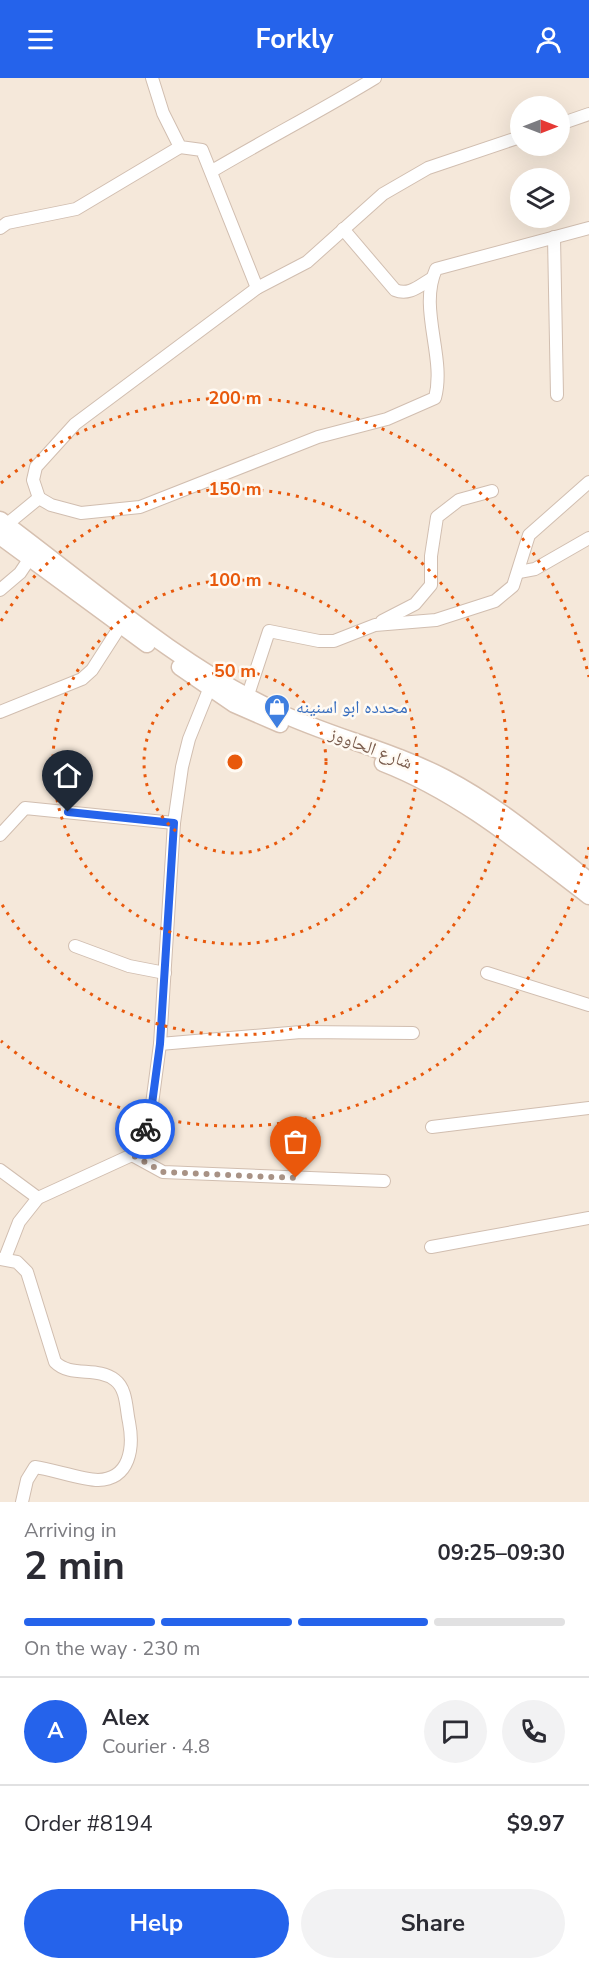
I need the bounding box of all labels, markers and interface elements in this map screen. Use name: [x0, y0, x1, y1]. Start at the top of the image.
text: Forkly: [256, 21, 333, 58]
icon: menu: [24, 23, 57, 56]
icon: person: [532, 23, 565, 56]
north arrow: [510, 96, 570, 156]
map controls: [510, 96, 570, 228]
button: layers: [510, 168, 570, 228]
text: 200 m: [208, 386, 262, 410]
text: 150 m: [208, 477, 262, 501]
text: 100 m: [208, 568, 262, 592]
text: 50 m: [214, 659, 256, 683]
shop icon: محدده ابو اسنينه: [262, 692, 292, 730]
place label: محدده ابو اسنينه: [296, 695, 408, 719]
street label: شارع الحاووز: [325, 721, 416, 775]
pin: [42, 750, 93, 812]
centre of rings: [225, 752, 245, 772]
icon: home: [51, 759, 84, 792]
courier: [115, 1099, 175, 1159]
icon: bike: [129, 1113, 162, 1146]
pin: [270, 1116, 321, 1178]
icon: bag: [279, 1125, 312, 1158]
text: Arriving in: [24, 1517, 117, 1544]
text: 09:25–09:30: [437, 1538, 565, 1568]
text: 2 min: [24, 1540, 125, 1593]
text: On the way · 230 m: [24, 1635, 200, 1662]
button: chat: [424, 1700, 487, 1763]
button: phone: [502, 1700, 565, 1763]
text: Alex: [102, 1703, 149, 1733]
text: A: [47, 1716, 64, 1746]
text: Courier · 4.8: [102, 1733, 210, 1760]
text: Order #8194: [24, 1809, 153, 1839]
text: $9.97: [507, 1809, 565, 1839]
button: Help: [24, 1889, 289, 1958]
button: Share: [301, 1889, 565, 1958]

